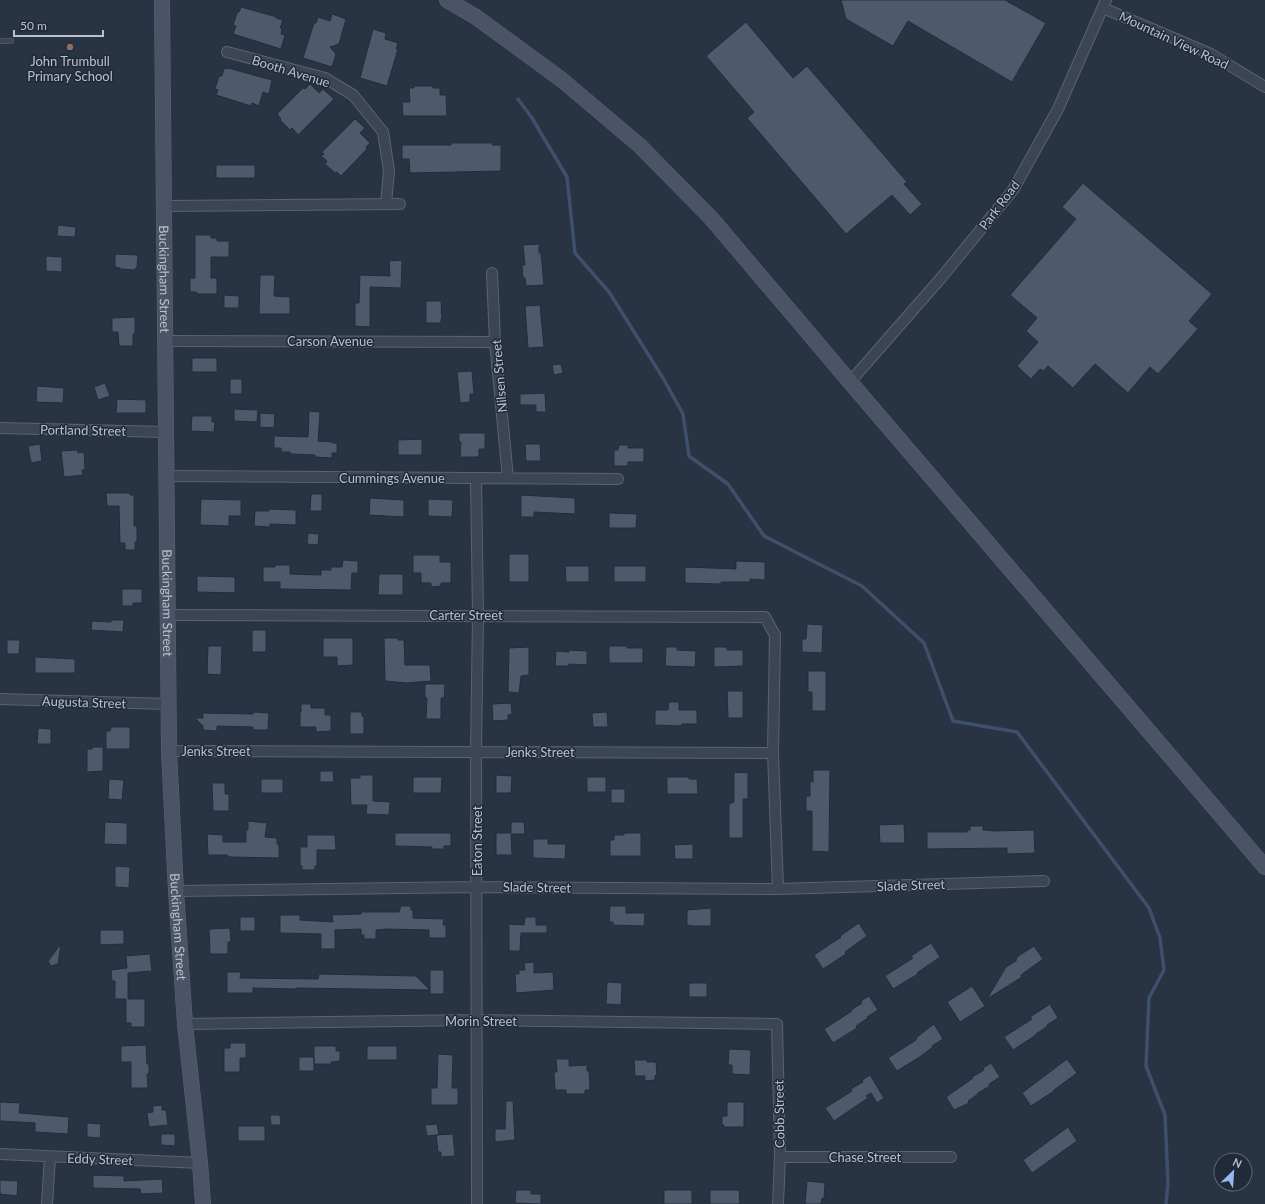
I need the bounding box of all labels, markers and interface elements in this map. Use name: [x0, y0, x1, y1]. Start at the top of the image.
street label: Mountain View Road: [1117, 8, 1231, 72]
scale bar: [14, 12, 103, 38]
text: 50 m: [20, 18, 47, 33]
marker: John Trumbull Primary School: [65, 42, 75, 52]
street label: Booth Avenue: [250, 52, 332, 90]
place label: John Trumbull Primary School: [27, 53, 113, 84]
street label: Park Road: [975, 177, 1023, 233]
street label: Buckingham Street: [156, 225, 173, 333]
street label: Carson Avenue: [287, 333, 373, 349]
street label: Nilsen Street: [488, 338, 510, 413]
street label: Portland Street: [40, 421, 126, 439]
street label: Cummings Avenue: [339, 470, 445, 486]
street label: Buckingham Street: [159, 549, 176, 657]
street label: Carter Street: [429, 607, 503, 623]
street label: Augusta Street: [42, 693, 127, 711]
street label: Jenks Street: [181, 743, 251, 759]
street label: Jenks Street: [505, 744, 575, 760]
street label: Eaton Street: [469, 805, 485, 876]
street label: Buckingham Street: [167, 873, 190, 981]
street label: Slade Street: [877, 876, 946, 894]
street label: Slade Street: [503, 878, 572, 896]
street label: Morin Street: [445, 1013, 517, 1029]
street label: Cobb Street: [770, 1080, 788, 1148]
street label: Chase Street: [829, 1149, 902, 1165]
street label: Eddy Street: [67, 1150, 133, 1168]
north arrow: [1213, 1152, 1253, 1192]
text: N: [1231, 1155, 1244, 1170]

